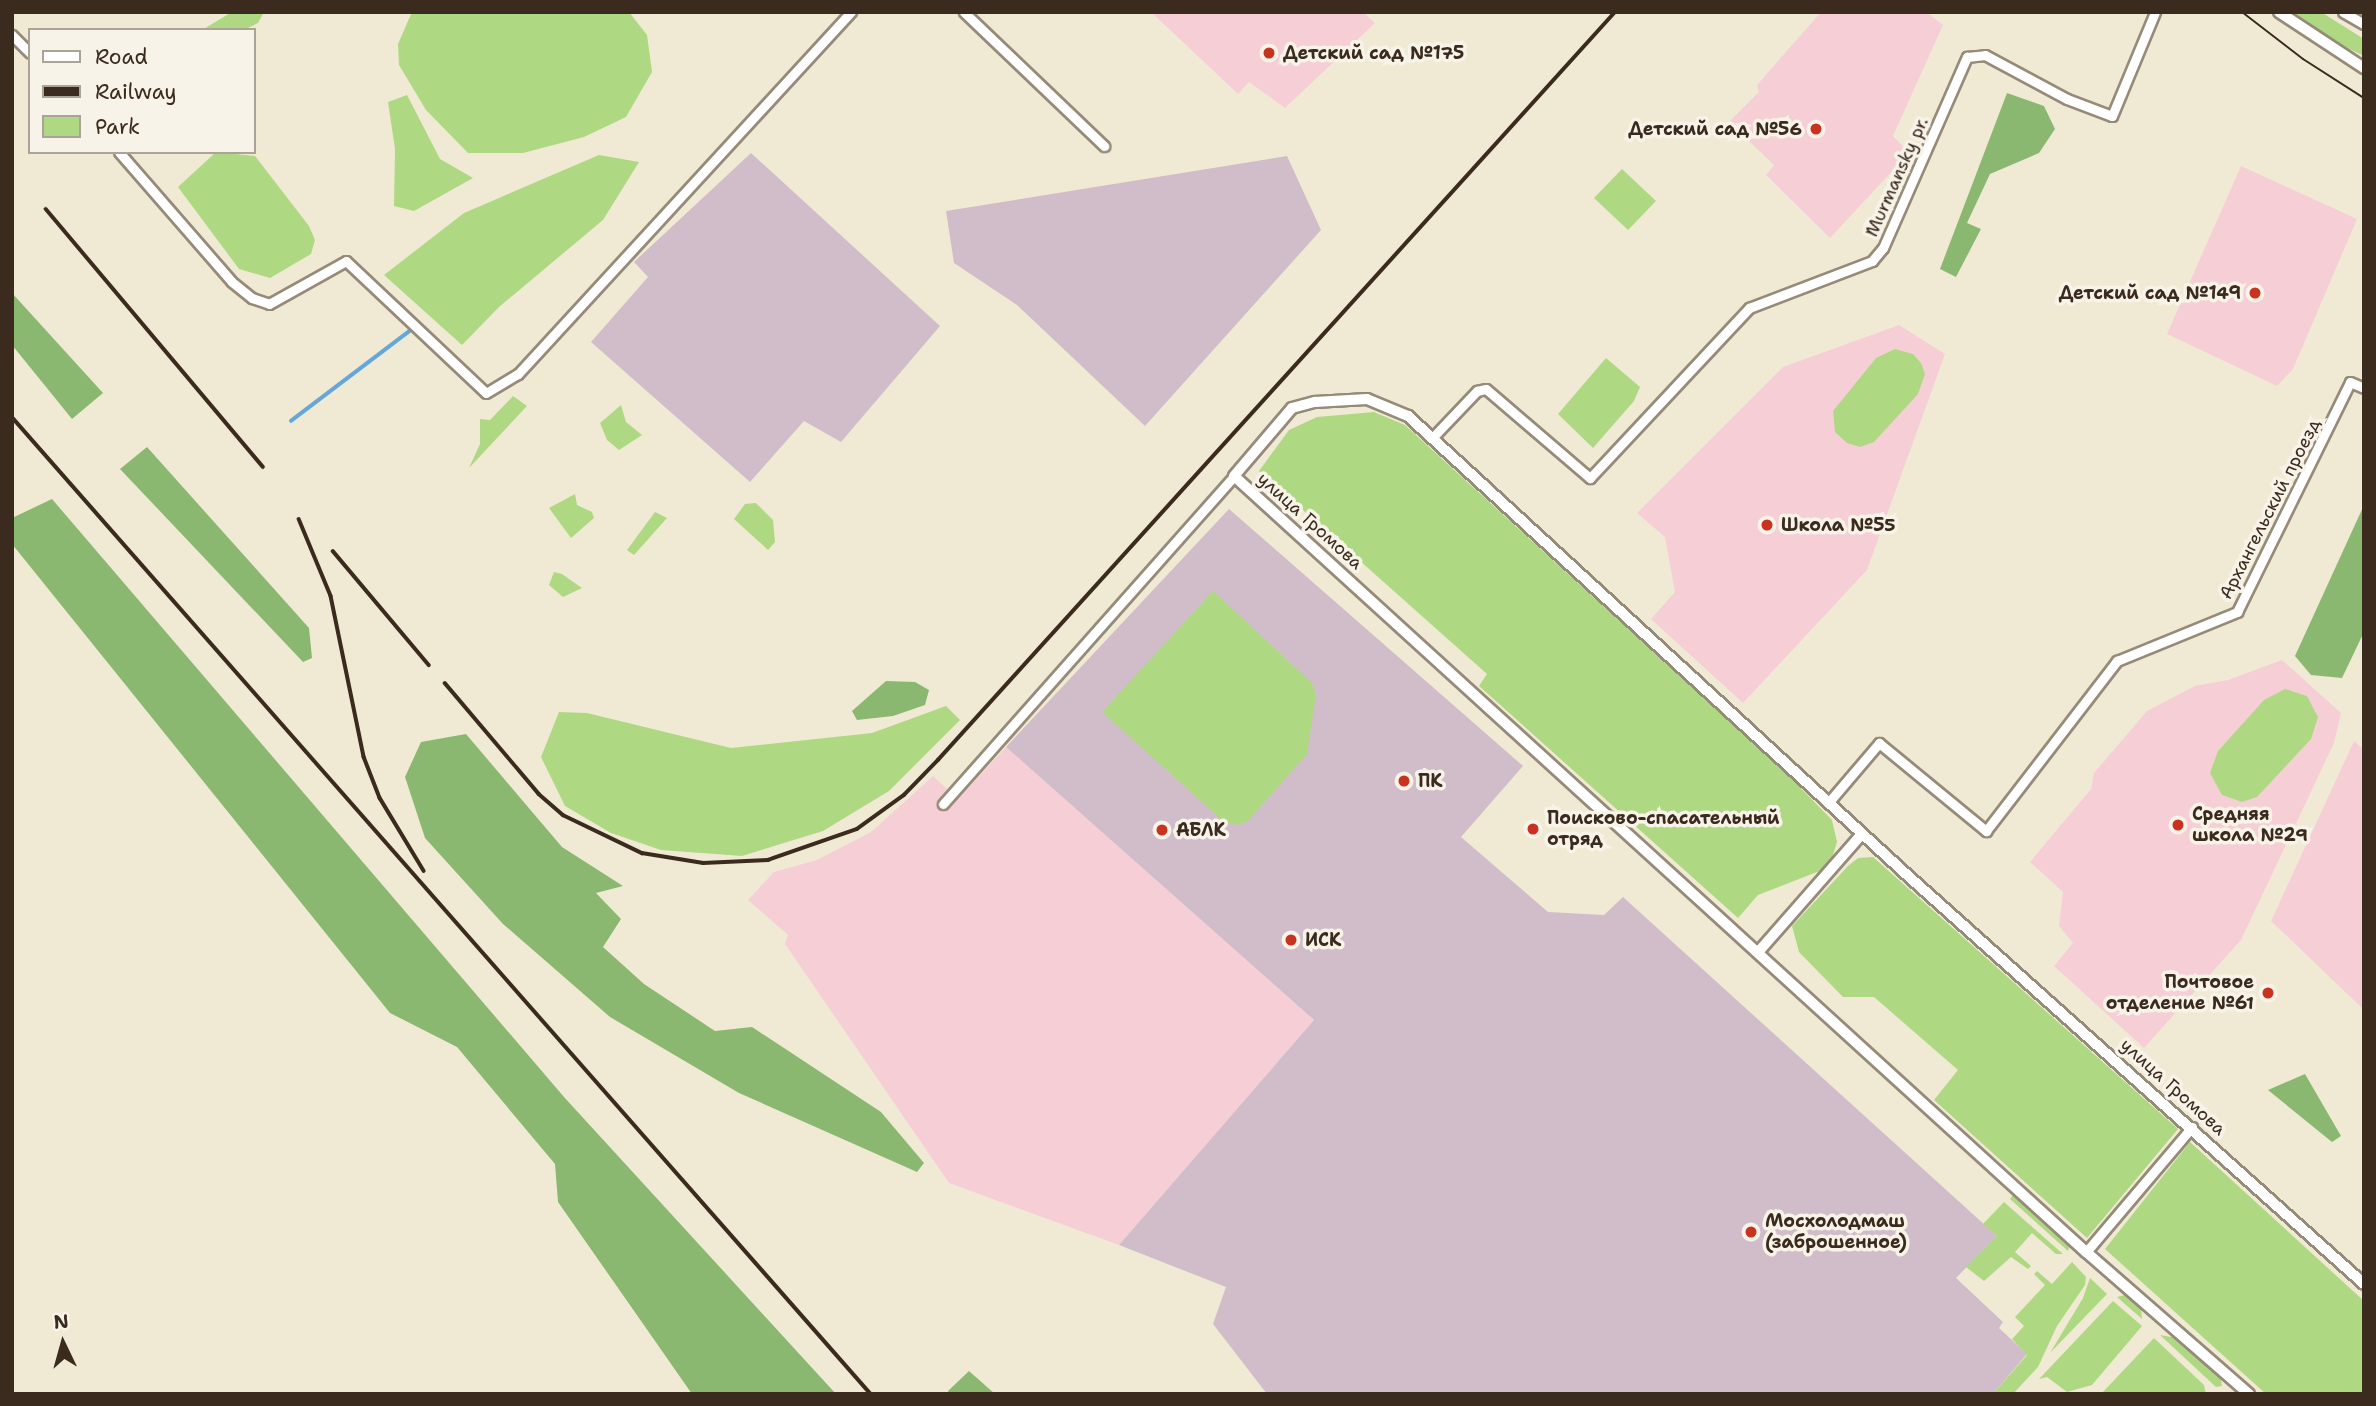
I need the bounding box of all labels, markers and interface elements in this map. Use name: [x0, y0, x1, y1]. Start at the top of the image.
legend: [28, 28, 256, 154]
place label: Детский сад №175: [1283, 42, 1464, 64]
text: Road: [95, 43, 148, 71]
marker: Детский сад №175: [1261, 45, 1277, 61]
text: Railway: [95, 78, 177, 106]
text: Park: [95, 113, 140, 141]
street label: Murmansky pr.: [1861, 114, 1933, 240]
place label: Детский сад №56: [1628, 118, 1802, 140]
marker: Детский сад №56: [1808, 121, 1824, 137]
place label: Детский сад №149: [2059, 282, 2241, 304]
marker: Детский сад №149: [2247, 285, 2263, 301]
street label: Архангельский проезд: [2215, 415, 2325, 603]
street label: улица Громова: [1253, 468, 1367, 574]
place label: Школа №55: [1781, 514, 1896, 536]
marker: Школа №55: [1759, 517, 1775, 533]
place label: ПК: [1418, 770, 1443, 792]
marker: ПК: [1396, 773, 1412, 789]
place label: Средняя школа №29: [2192, 804, 2308, 846]
place label: Поисково-спасательный отряд: [1547, 808, 1780, 850]
marker: Средняя школа №29: [2170, 817, 2186, 833]
place label: АБЛК: [1176, 819, 1226, 841]
marker: Поисково-спасательный отряд: [1525, 821, 1541, 837]
marker: АБЛК: [1154, 822, 1170, 838]
place label: ИСК: [1305, 929, 1341, 951]
marker: ИСК: [1283, 932, 1299, 948]
place label: Почтовое отделение №61: [2106, 972, 2254, 1014]
marker: Почтовое отделение №61: [2260, 985, 2276, 1001]
street label: улица Громова: [2116, 1034, 2230, 1140]
place label: Мосхолодмаш (заброшенное): [1765, 1211, 1907, 1254]
marker: Мосхолодмаш (заброшенное): [1743, 1224, 1759, 1240]
north arrow: [28, 1308, 98, 1378]
text: N: [53, 1308, 70, 1335]

